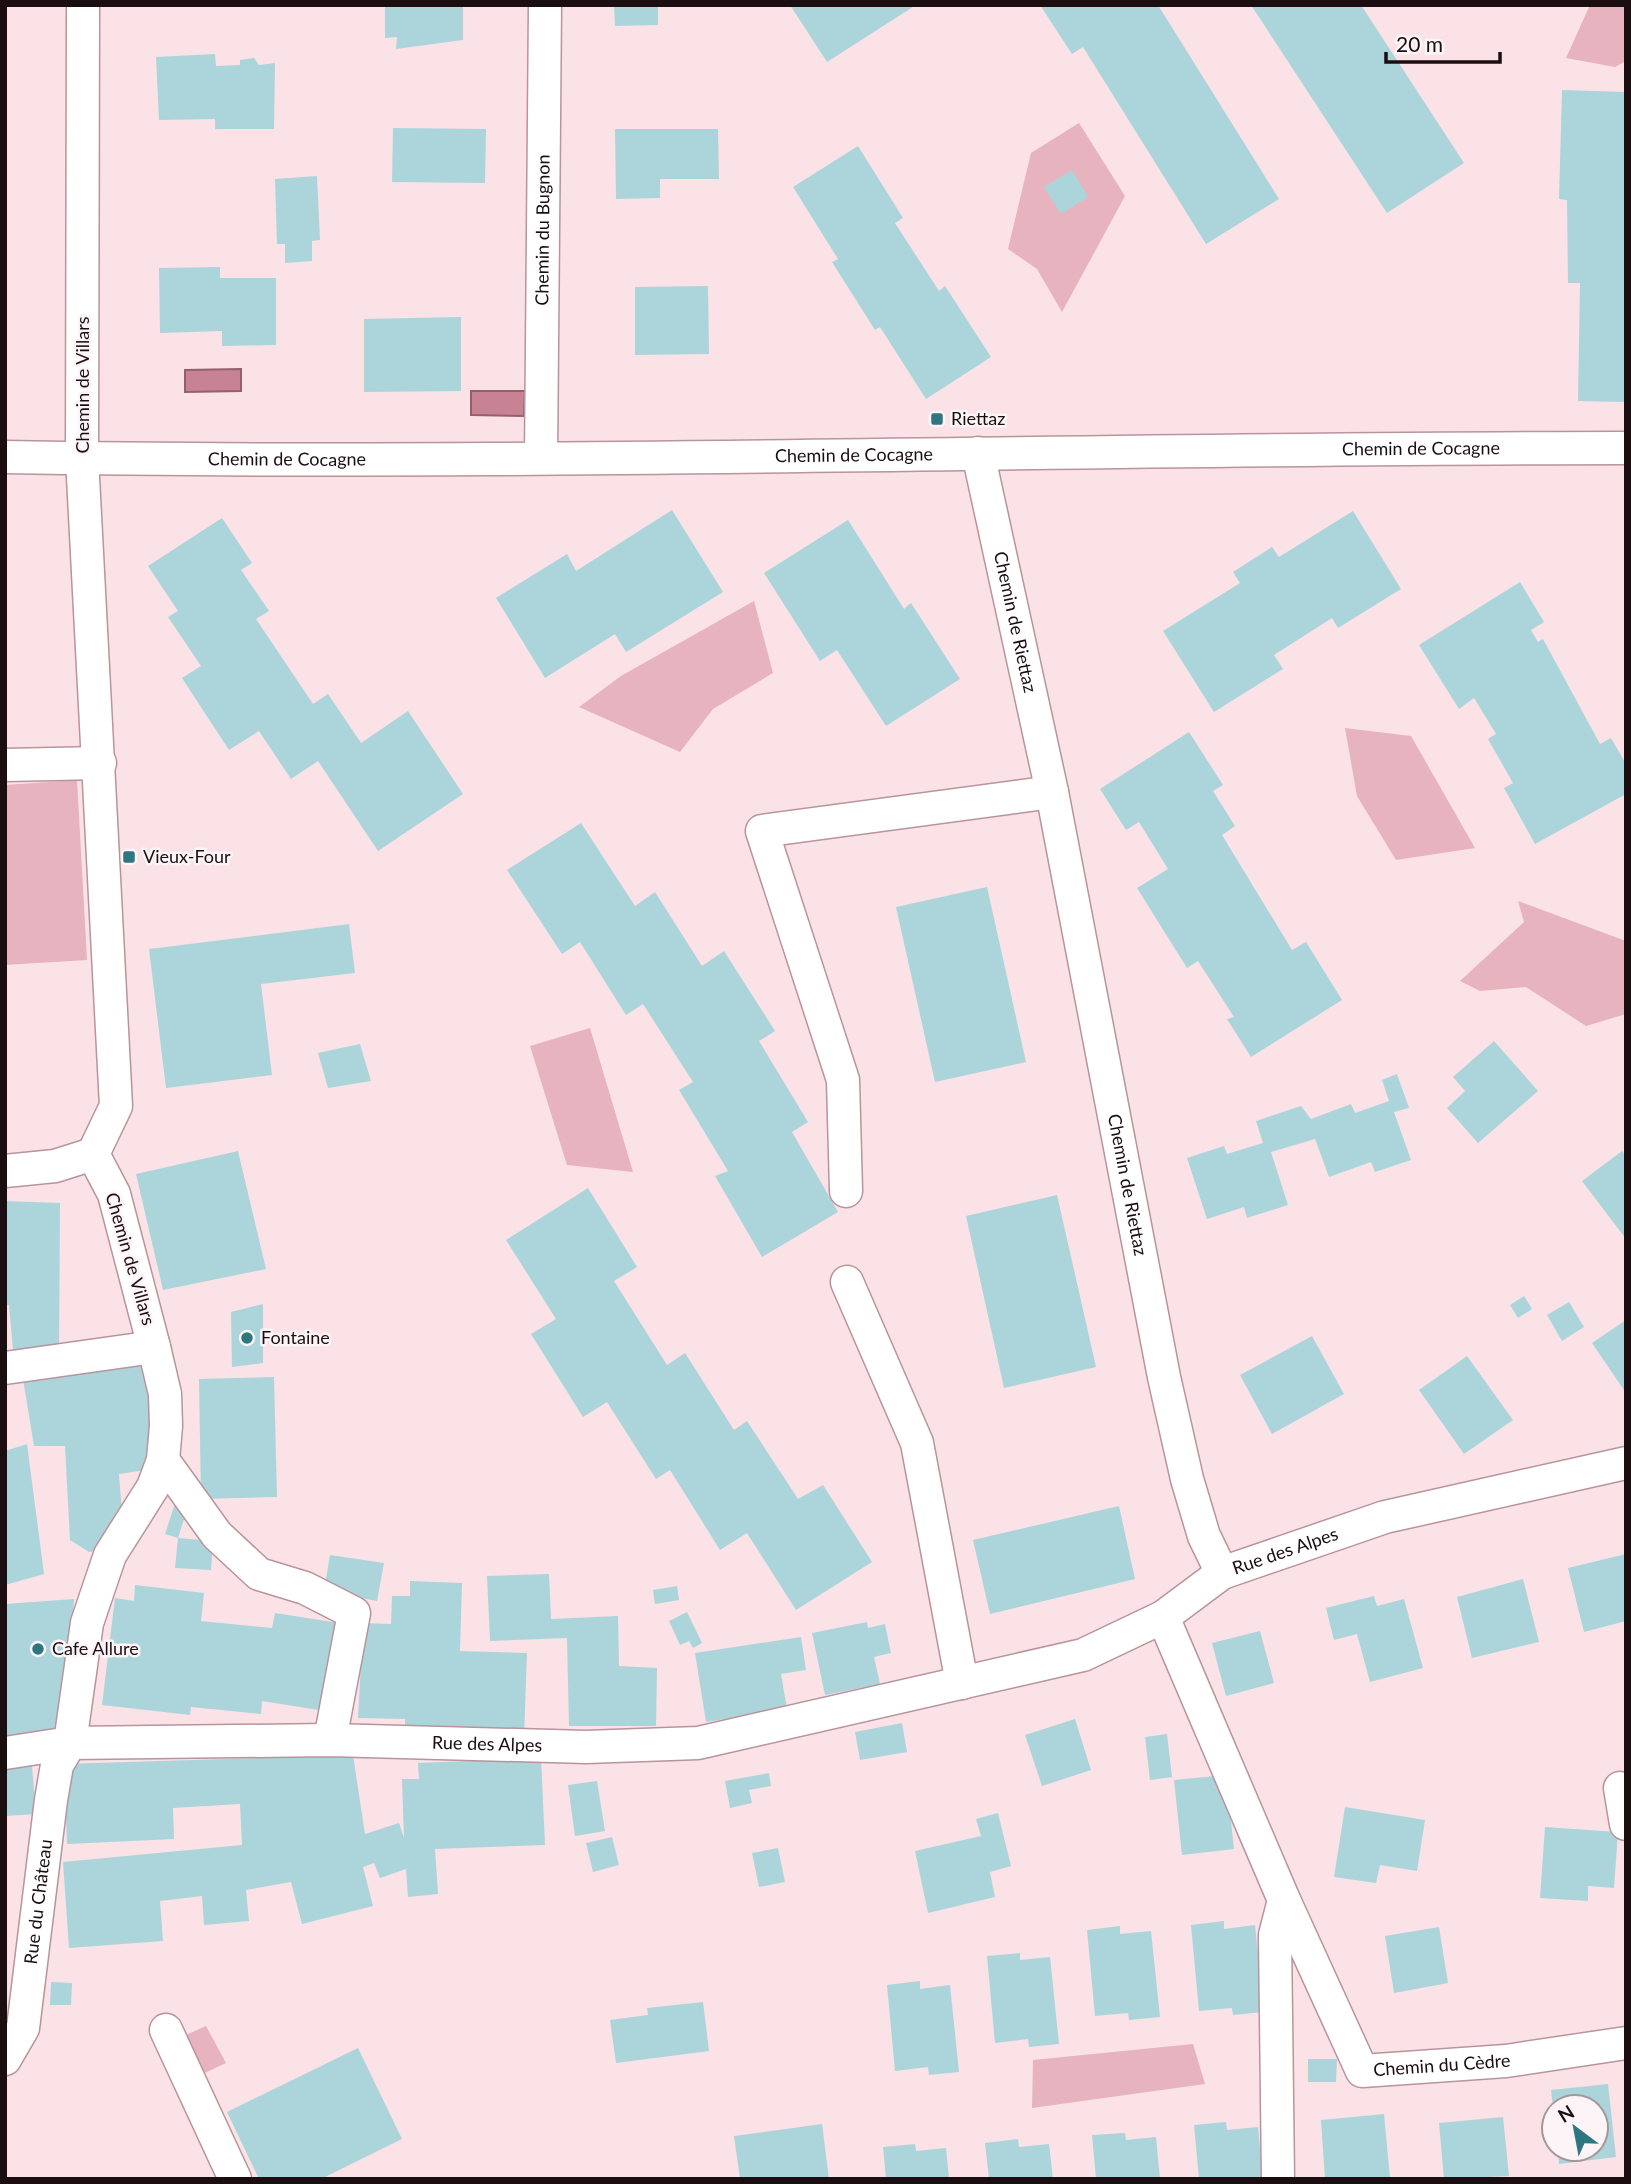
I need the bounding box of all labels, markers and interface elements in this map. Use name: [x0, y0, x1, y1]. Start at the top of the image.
scale bar: [1386, 21, 1500, 65]
text: 20 m: [1396, 31, 1443, 56]
street label: Chemin du Bugnon: [530, 154, 554, 306]
street label: Chemin de Villars: [71, 316, 93, 454]
place label: Riettaz: [951, 407, 1005, 429]
marker: Riettaz: [929, 411, 945, 427]
street label: Chemin de Cocagne: [1342, 436, 1500, 459]
street label: Chemin de Cocagne: [775, 442, 933, 466]
street label: Chemin de Cocagne: [208, 447, 366, 470]
street label: Chemin de Riettaz: [990, 549, 1042, 694]
place label: Vieux-Four: [143, 845, 231, 867]
marker: Vieux-Four: [121, 849, 137, 865]
street label: Chemin de Riettaz: [1104, 1112, 1153, 1257]
street label: Chemin de Villars: [101, 1190, 160, 1328]
place label: Fontaine: [261, 1326, 330, 1348]
marker: Fontaine: [239, 1330, 255, 1346]
street label: Rue des Alpes: [1229, 1522, 1341, 1579]
place label: Cafe Allure: [52, 1637, 139, 1659]
marker: Cafe Allure: [30, 1641, 46, 1657]
street label: Rue des Alpes: [432, 1731, 543, 1756]
street label: Rue du Château: [19, 1838, 56, 1965]
street label: Chemin du Cèdre: [1373, 2049, 1511, 2080]
north arrow: [1540, 2093, 1610, 2163]
text: N: [1553, 2100, 1578, 2127]

